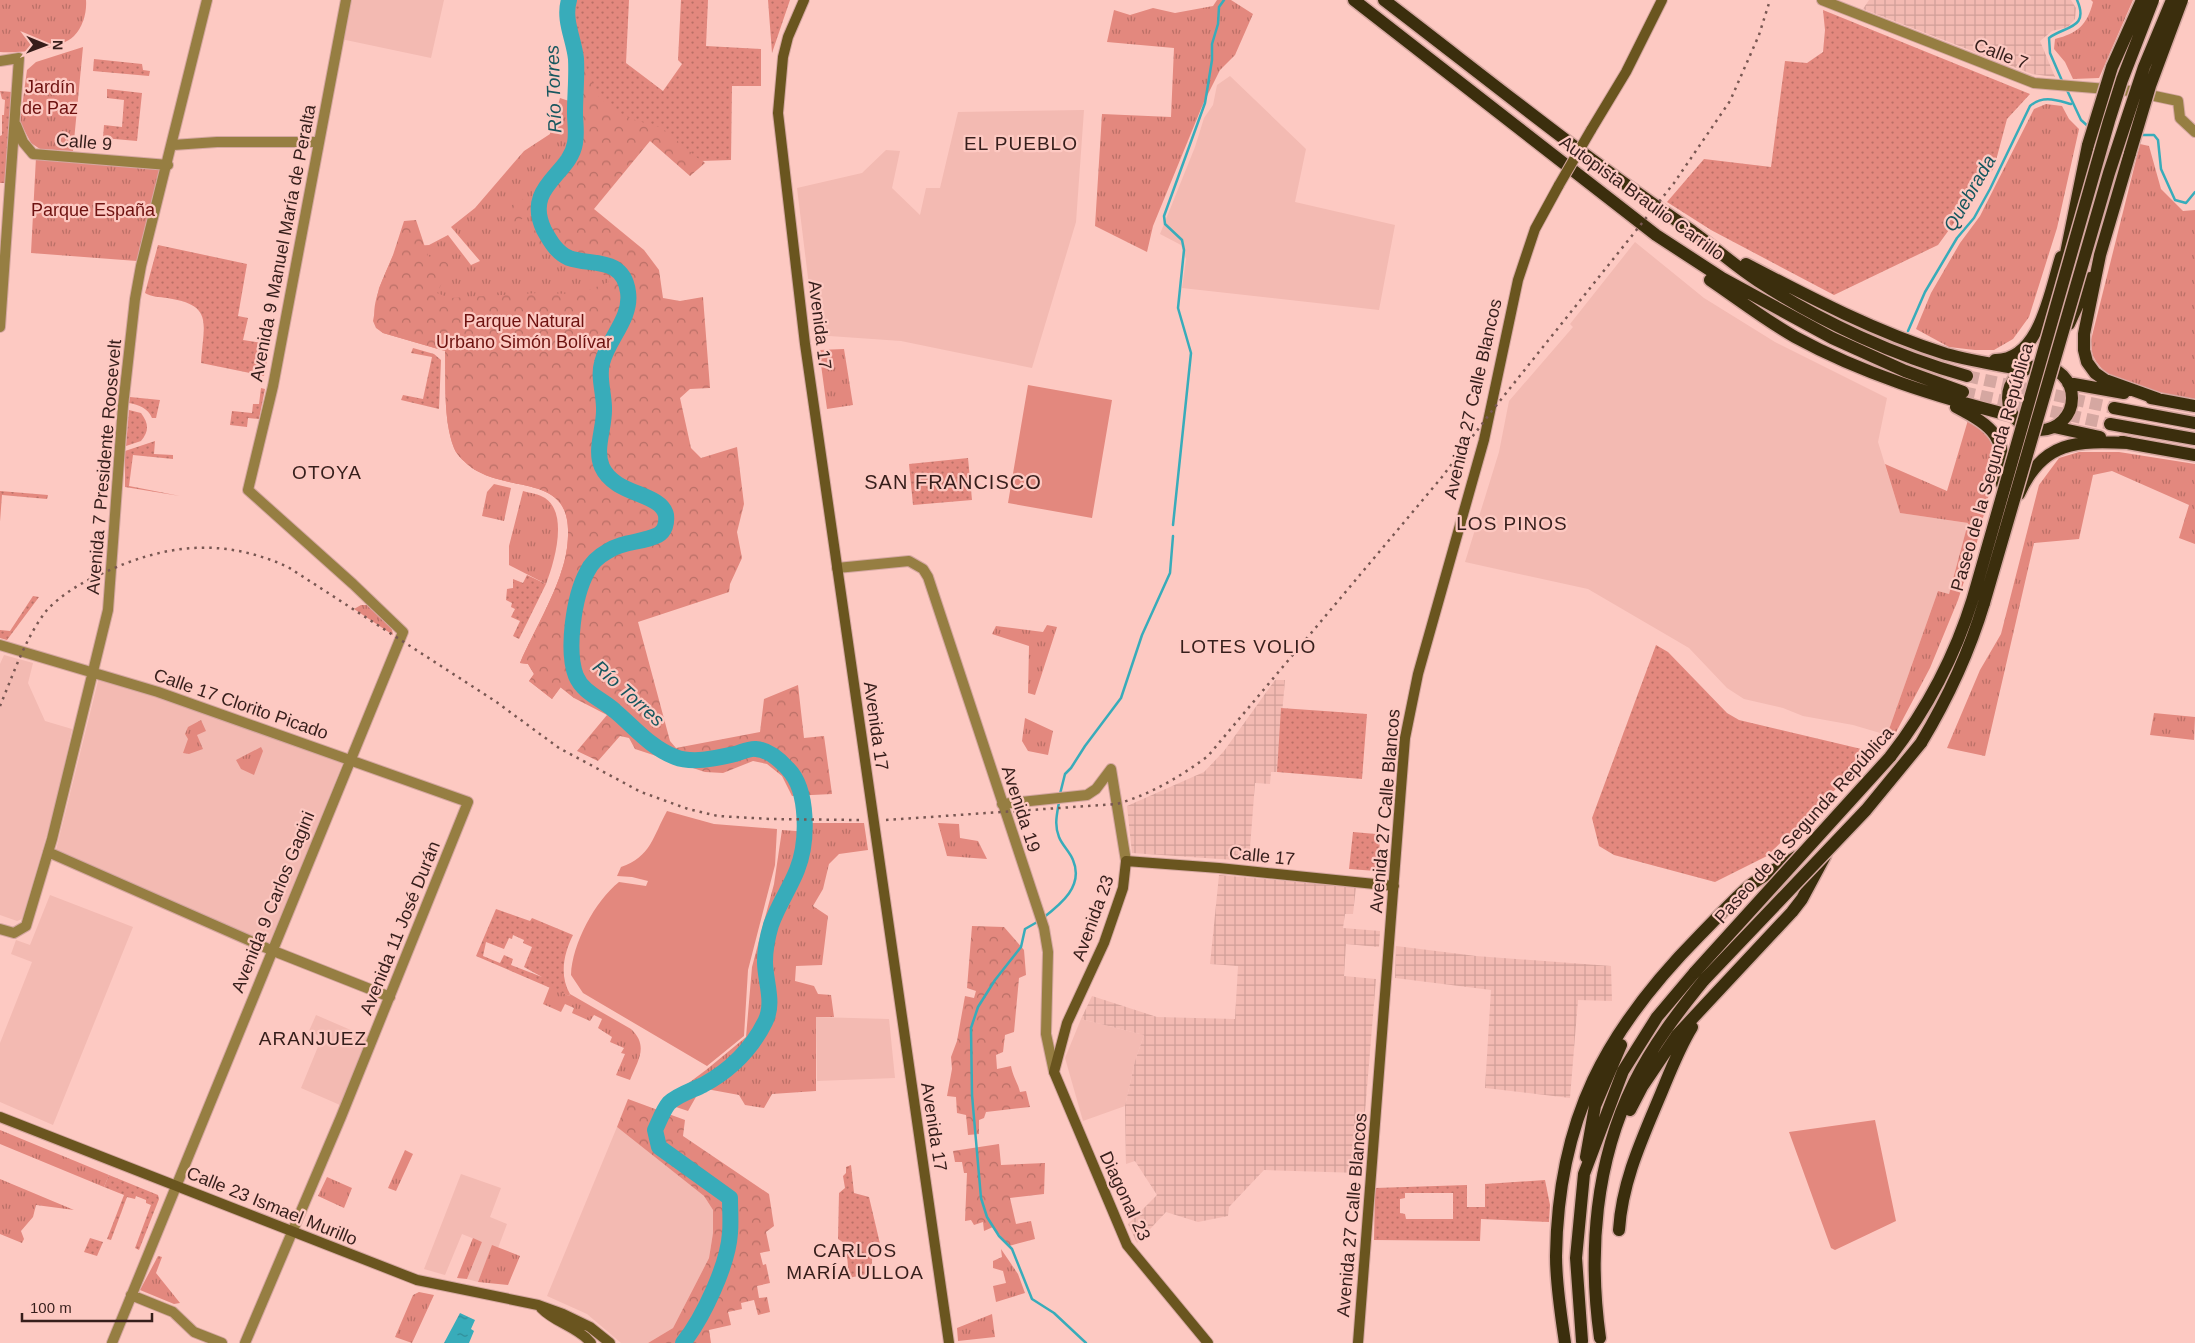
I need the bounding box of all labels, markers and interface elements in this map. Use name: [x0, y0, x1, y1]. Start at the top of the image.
north arrow: [20, 20, 70, 70]
street label: Calle 7: [1971, 35, 2031, 73]
text: N: [50, 40, 66, 50]
water label: Río Torres: [541, 44, 566, 133]
park label: Jardín de Paz: [22, 77, 78, 118]
street label: Avenida 9 Manuel María de Peralta: [246, 102, 320, 383]
street label: Calle 9: [55, 130, 113, 154]
street label: Autopista Braulio Carrillo: [1556, 132, 1728, 264]
district label: EL PUEBLO: [964, 133, 1078, 154]
water label: Quebrada: [1939, 151, 2000, 235]
park label: Parque España: [31, 200, 156, 220]
street label: Avenida 17: [805, 279, 835, 371]
street label: Avenida 27 Calle Blancos: [1440, 297, 1506, 501]
park label: Parque Natural Urbano Simón Bolívar: [436, 311, 612, 352]
street label: Avenida 7 Presidente Roosevelt: [83, 339, 125, 595]
street label: Paseo de la Segunda República: [1947, 340, 2037, 593]
district label: OTOYA: [292, 462, 362, 483]
district label: SAN FRANCISCO: [864, 471, 1042, 493]
district label: LOS PINOS: [1456, 513, 1568, 534]
district label: LOTES VOLIO: [1180, 636, 1316, 657]
water label: Río Torres: [589, 656, 669, 731]
street label: Calle 17 Clorito Picado: [151, 665, 331, 743]
street label: Avenida 17: [860, 680, 892, 772]
street label: Avenida 27 Calle Blancos: [1366, 708, 1404, 914]
street label: Paseo de la Segunda República: [1711, 722, 1898, 927]
street label: Avenida 19: [998, 763, 1044, 855]
street label: Avenida 9 Carlos Gagini: [227, 808, 319, 996]
street label: Avenida 11 José Durán: [356, 838, 444, 1018]
street label: Calle 17: [1228, 843, 1296, 869]
street label: Avenida 23: [1068, 872, 1118, 964]
district label: ARANJUEZ: [259, 1028, 367, 1049]
street label: Avenida 17: [917, 1081, 951, 1173]
street label: Avenida 27 Calle Blancos: [1333, 1112, 1371, 1318]
street label: Diagonal 23: [1096, 1148, 1154, 1244]
street label: Calle 23 Ismael Murillo: [184, 1163, 360, 1249]
district label: CARLOS MARÍA ULLOA: [786, 1240, 924, 1283]
scale bar: [22, 1290, 152, 1322]
text: 100 m: [30, 1299, 72, 1316]

